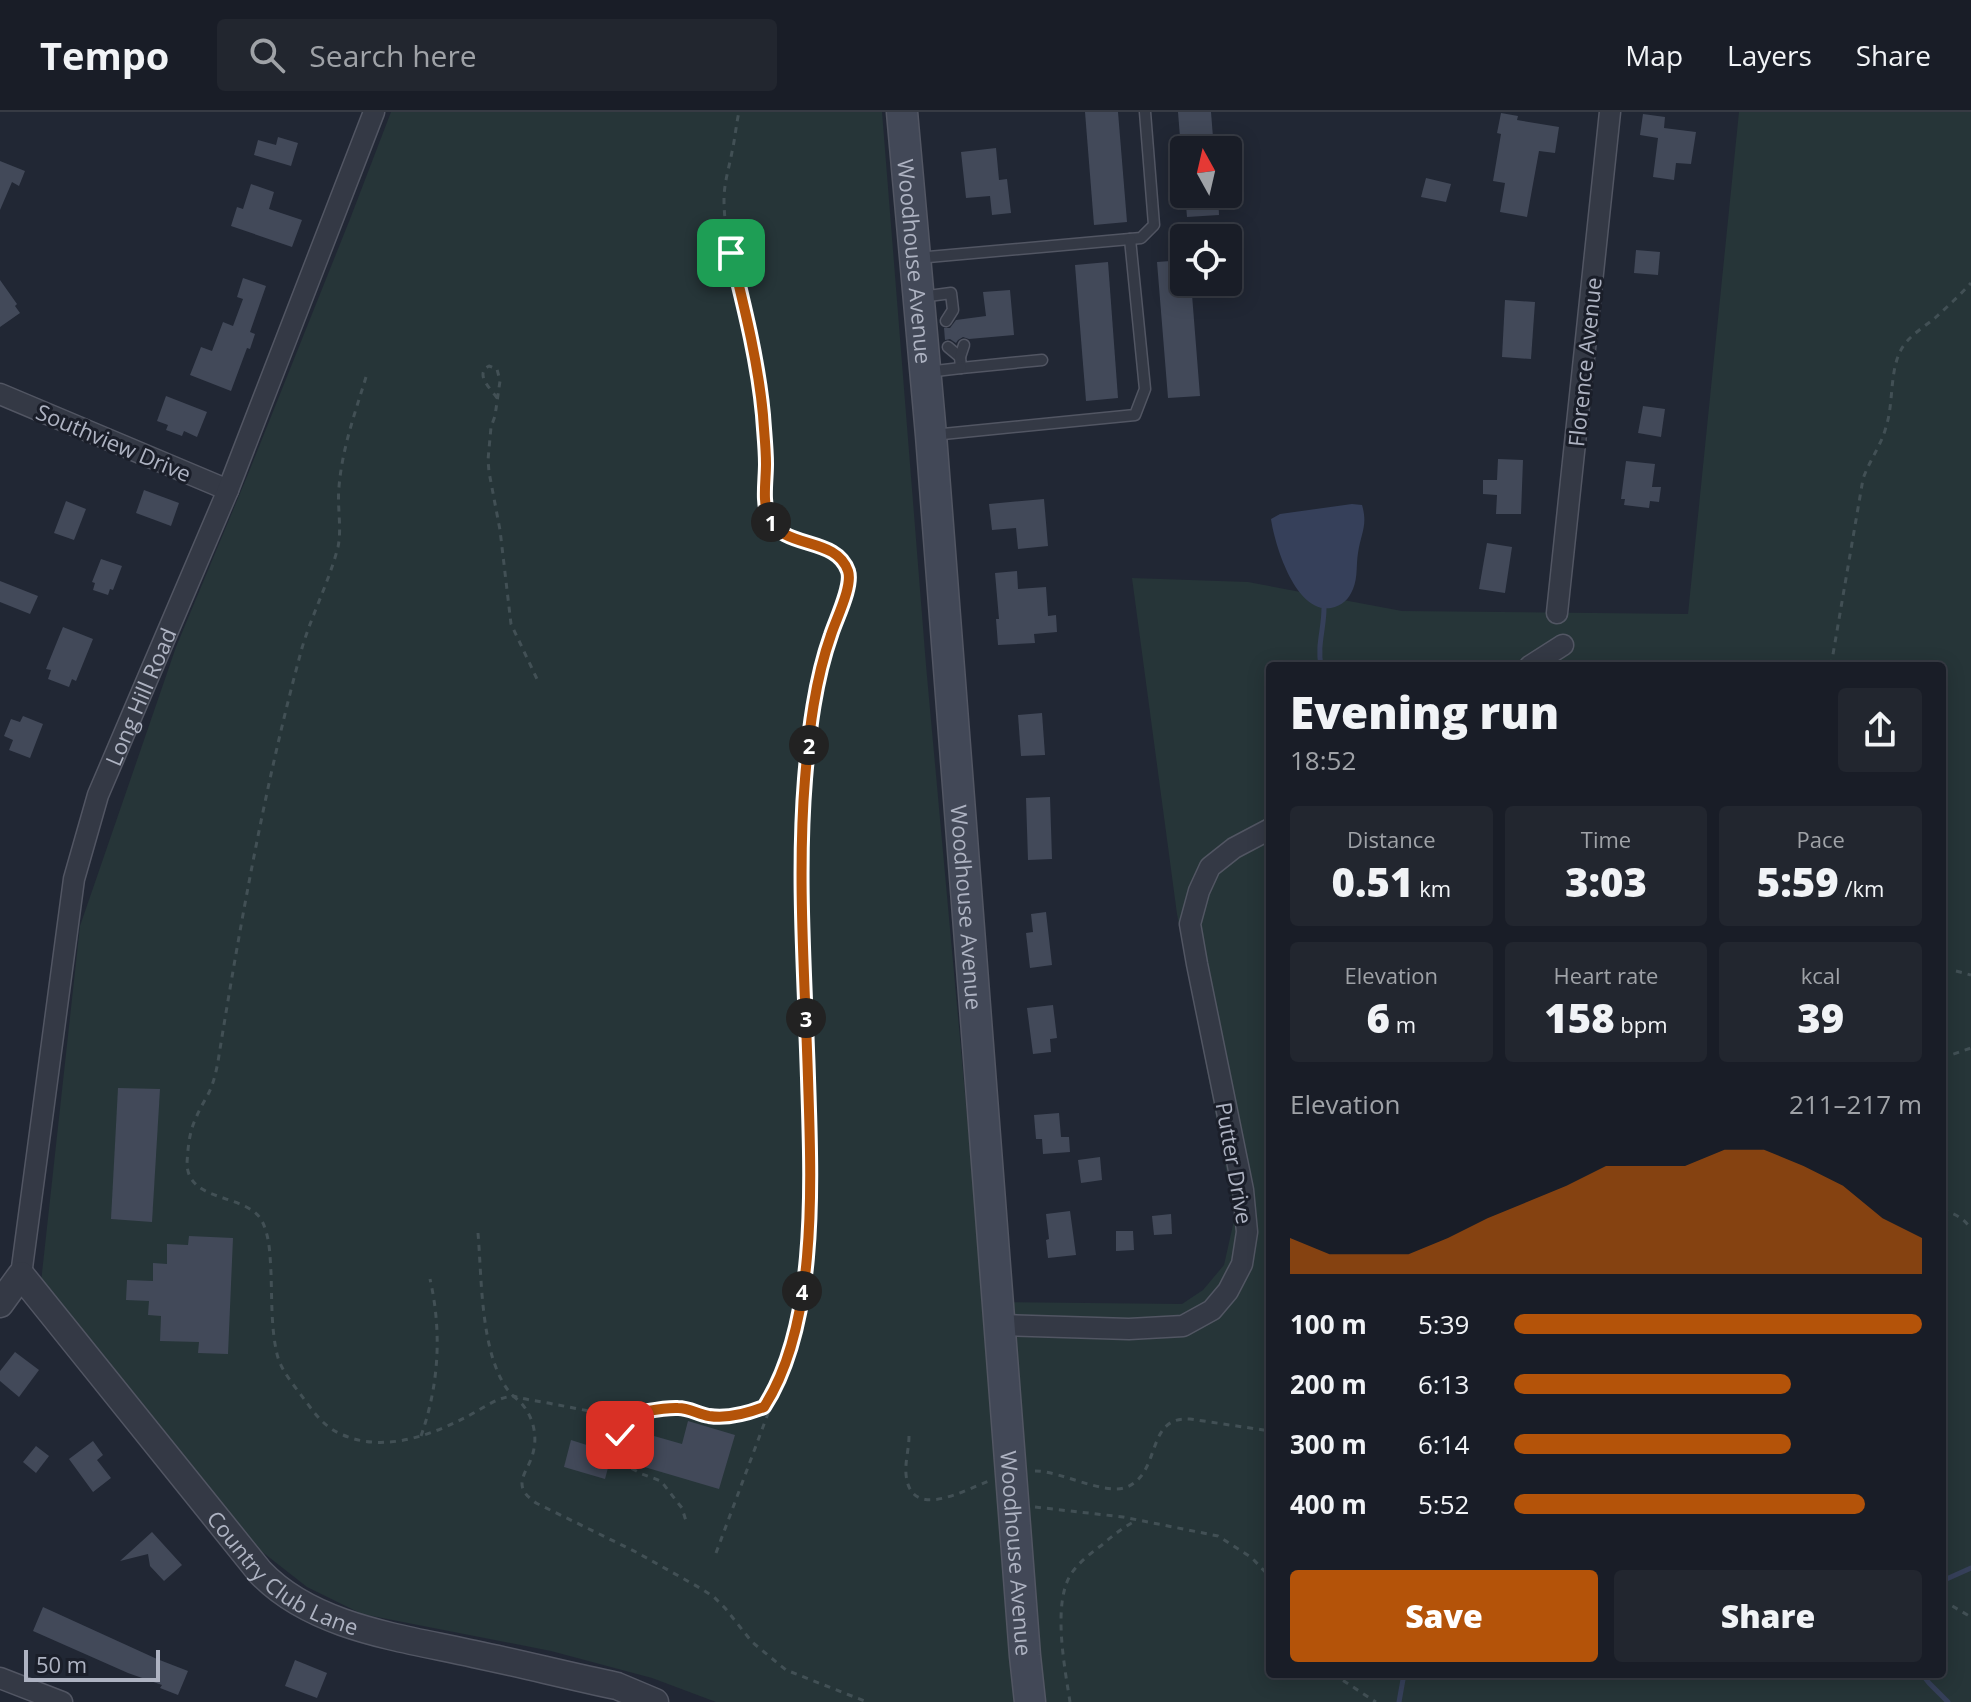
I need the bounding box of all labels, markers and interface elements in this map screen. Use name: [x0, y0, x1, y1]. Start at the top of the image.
search box: [217, 19, 777, 91]
text: Tempo: [40, 29, 169, 81]
icon: search: [245, 33, 289, 77]
text: Search here: [309, 35, 477, 76]
text: Map: [1625, 36, 1683, 74]
text: Layers: [1727, 36, 1812, 74]
text: Share: [1856, 36, 1931, 74]
north arrow: [1170, 136, 1242, 208]
map controls: [1170, 136, 1242, 296]
street label: Woodhouse Avenue: [891, 158, 940, 365]
pin: [697, 219, 765, 287]
button: locate: [1170, 224, 1242, 296]
icon: arrive: [709, 231, 753, 275]
street label: Florence Avenue: [1560, 276, 1608, 448]
street label: Southview Drive: [32, 396, 196, 488]
pin: 1: [751, 502, 791, 542]
text: 1: [765, 507, 777, 537]
street label: Long Hill Road: [97, 623, 183, 770]
text: Evening run: [1290, 682, 1559, 742]
button: share: [1838, 688, 1922, 772]
pin: 2: [789, 725, 829, 765]
text: 2: [803, 730, 815, 760]
text: 18:52: [1290, 742, 1356, 778]
street label: Woodhouse Avenue: [945, 804, 990, 1011]
text: Distance: [1347, 824, 1436, 854]
text: Time: [1581, 824, 1631, 854]
text: Pace: [1796, 824, 1845, 854]
text: 0.51: [1332, 854, 1413, 909]
text: 3:03: [1565, 854, 1647, 909]
text: 5:59: [1757, 854, 1839, 909]
text: km: [1413, 873, 1451, 903]
text: /km: [1839, 873, 1884, 903]
text: Elevation: [1345, 960, 1438, 990]
text: Heart rate: [1554, 960, 1658, 990]
text: kcal: [1801, 960, 1841, 990]
text: 6: [1367, 990, 1390, 1045]
text: 158: [1544, 990, 1615, 1045]
text: 39: [1797, 990, 1844, 1045]
pin: 3: [786, 998, 826, 1038]
text: 3: [800, 1003, 812, 1033]
text: m: [1390, 1009, 1416, 1039]
text: bpm: [1615, 1009, 1668, 1039]
text: Elevation: [1290, 1086, 1400, 1122]
text: 211–217 m: [1789, 1086, 1922, 1122]
street label: Putter Drive: [1210, 1100, 1260, 1226]
pin: 4: [782, 1271, 822, 1311]
text: 4: [796, 1276, 808, 1306]
text: 100 m: [1290, 1306, 1367, 1342]
text: 5:39: [1418, 1306, 1469, 1342]
text: 200 m: [1290, 1366, 1367, 1402]
text: 6:13: [1418, 1366, 1469, 1402]
pin: [586, 1401, 654, 1469]
icon: check: [598, 1413, 642, 1457]
text: 300 m: [1290, 1426, 1367, 1462]
text: 6:14: [1418, 1426, 1469, 1462]
street label: Woodhouse Avenue: [994, 1450, 1040, 1657]
text: 400 m: [1290, 1486, 1367, 1522]
text: 5:52: [1418, 1486, 1469, 1522]
street label: Country Club Lane: [201, 1504, 362, 1642]
button: Save: [1290, 1570, 1598, 1662]
button: Share: [1614, 1570, 1922, 1662]
scale bar: [24, 1646, 160, 1682]
text: 50 m: [36, 1649, 87, 1679]

